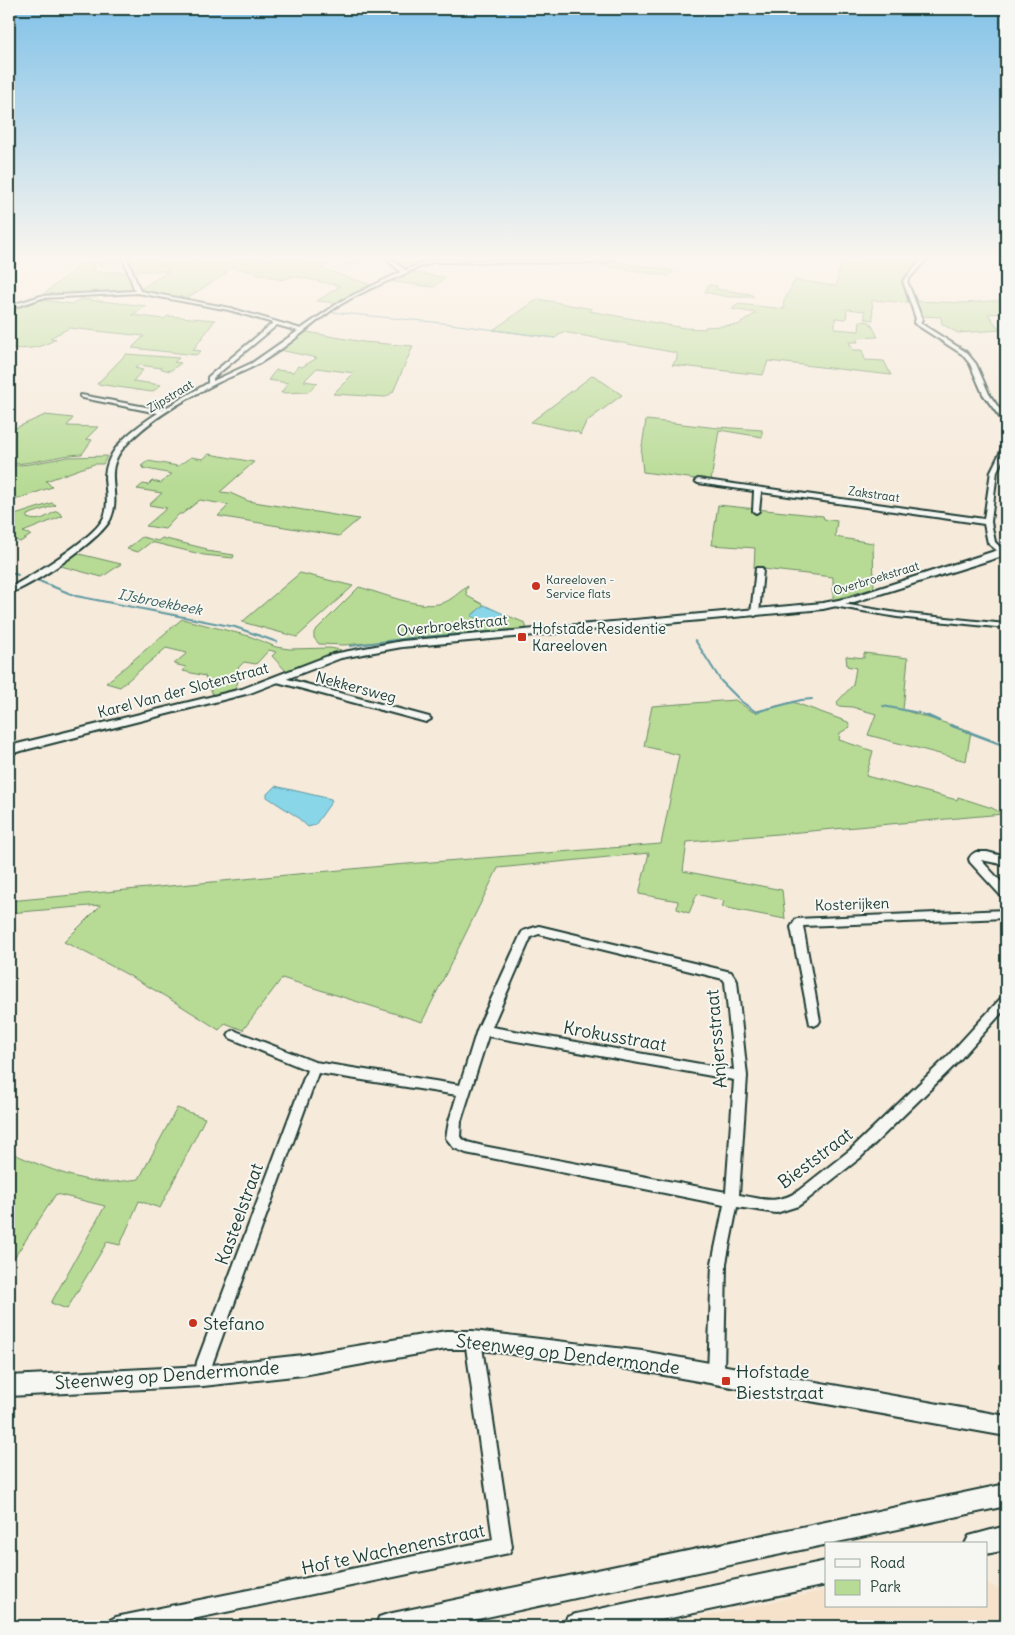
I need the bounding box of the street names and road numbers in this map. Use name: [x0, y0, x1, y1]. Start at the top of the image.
street label: Zijpstraat: [144, 376, 196, 416]
street label: Zakstraat: [847, 483, 901, 505]
street label: Overbroekstraat: [831, 558, 921, 598]
street label: Overbroekstraat: [396, 610, 508, 640]
street label: Karel Van der Slotenstraat: [95, 658, 271, 722]
street label: Nekkersweg: [314, 667, 398, 707]
street label: Kosterijken: [814, 893, 890, 915]
street label: Anjersstraat: [700, 989, 732, 1089]
street label: Krokusstraat: [562, 1016, 668, 1056]
street label: Bieststraat: [773, 1122, 857, 1194]
street label: Kasteelstraat: [210, 1160, 268, 1268]
street label: Steenweg op Dendermonde: [455, 1329, 681, 1379]
street label: Steenweg op Dendermonde: [54, 1356, 280, 1394]
street label: Hof te Wachenenstraat: [299, 1518, 487, 1580]

